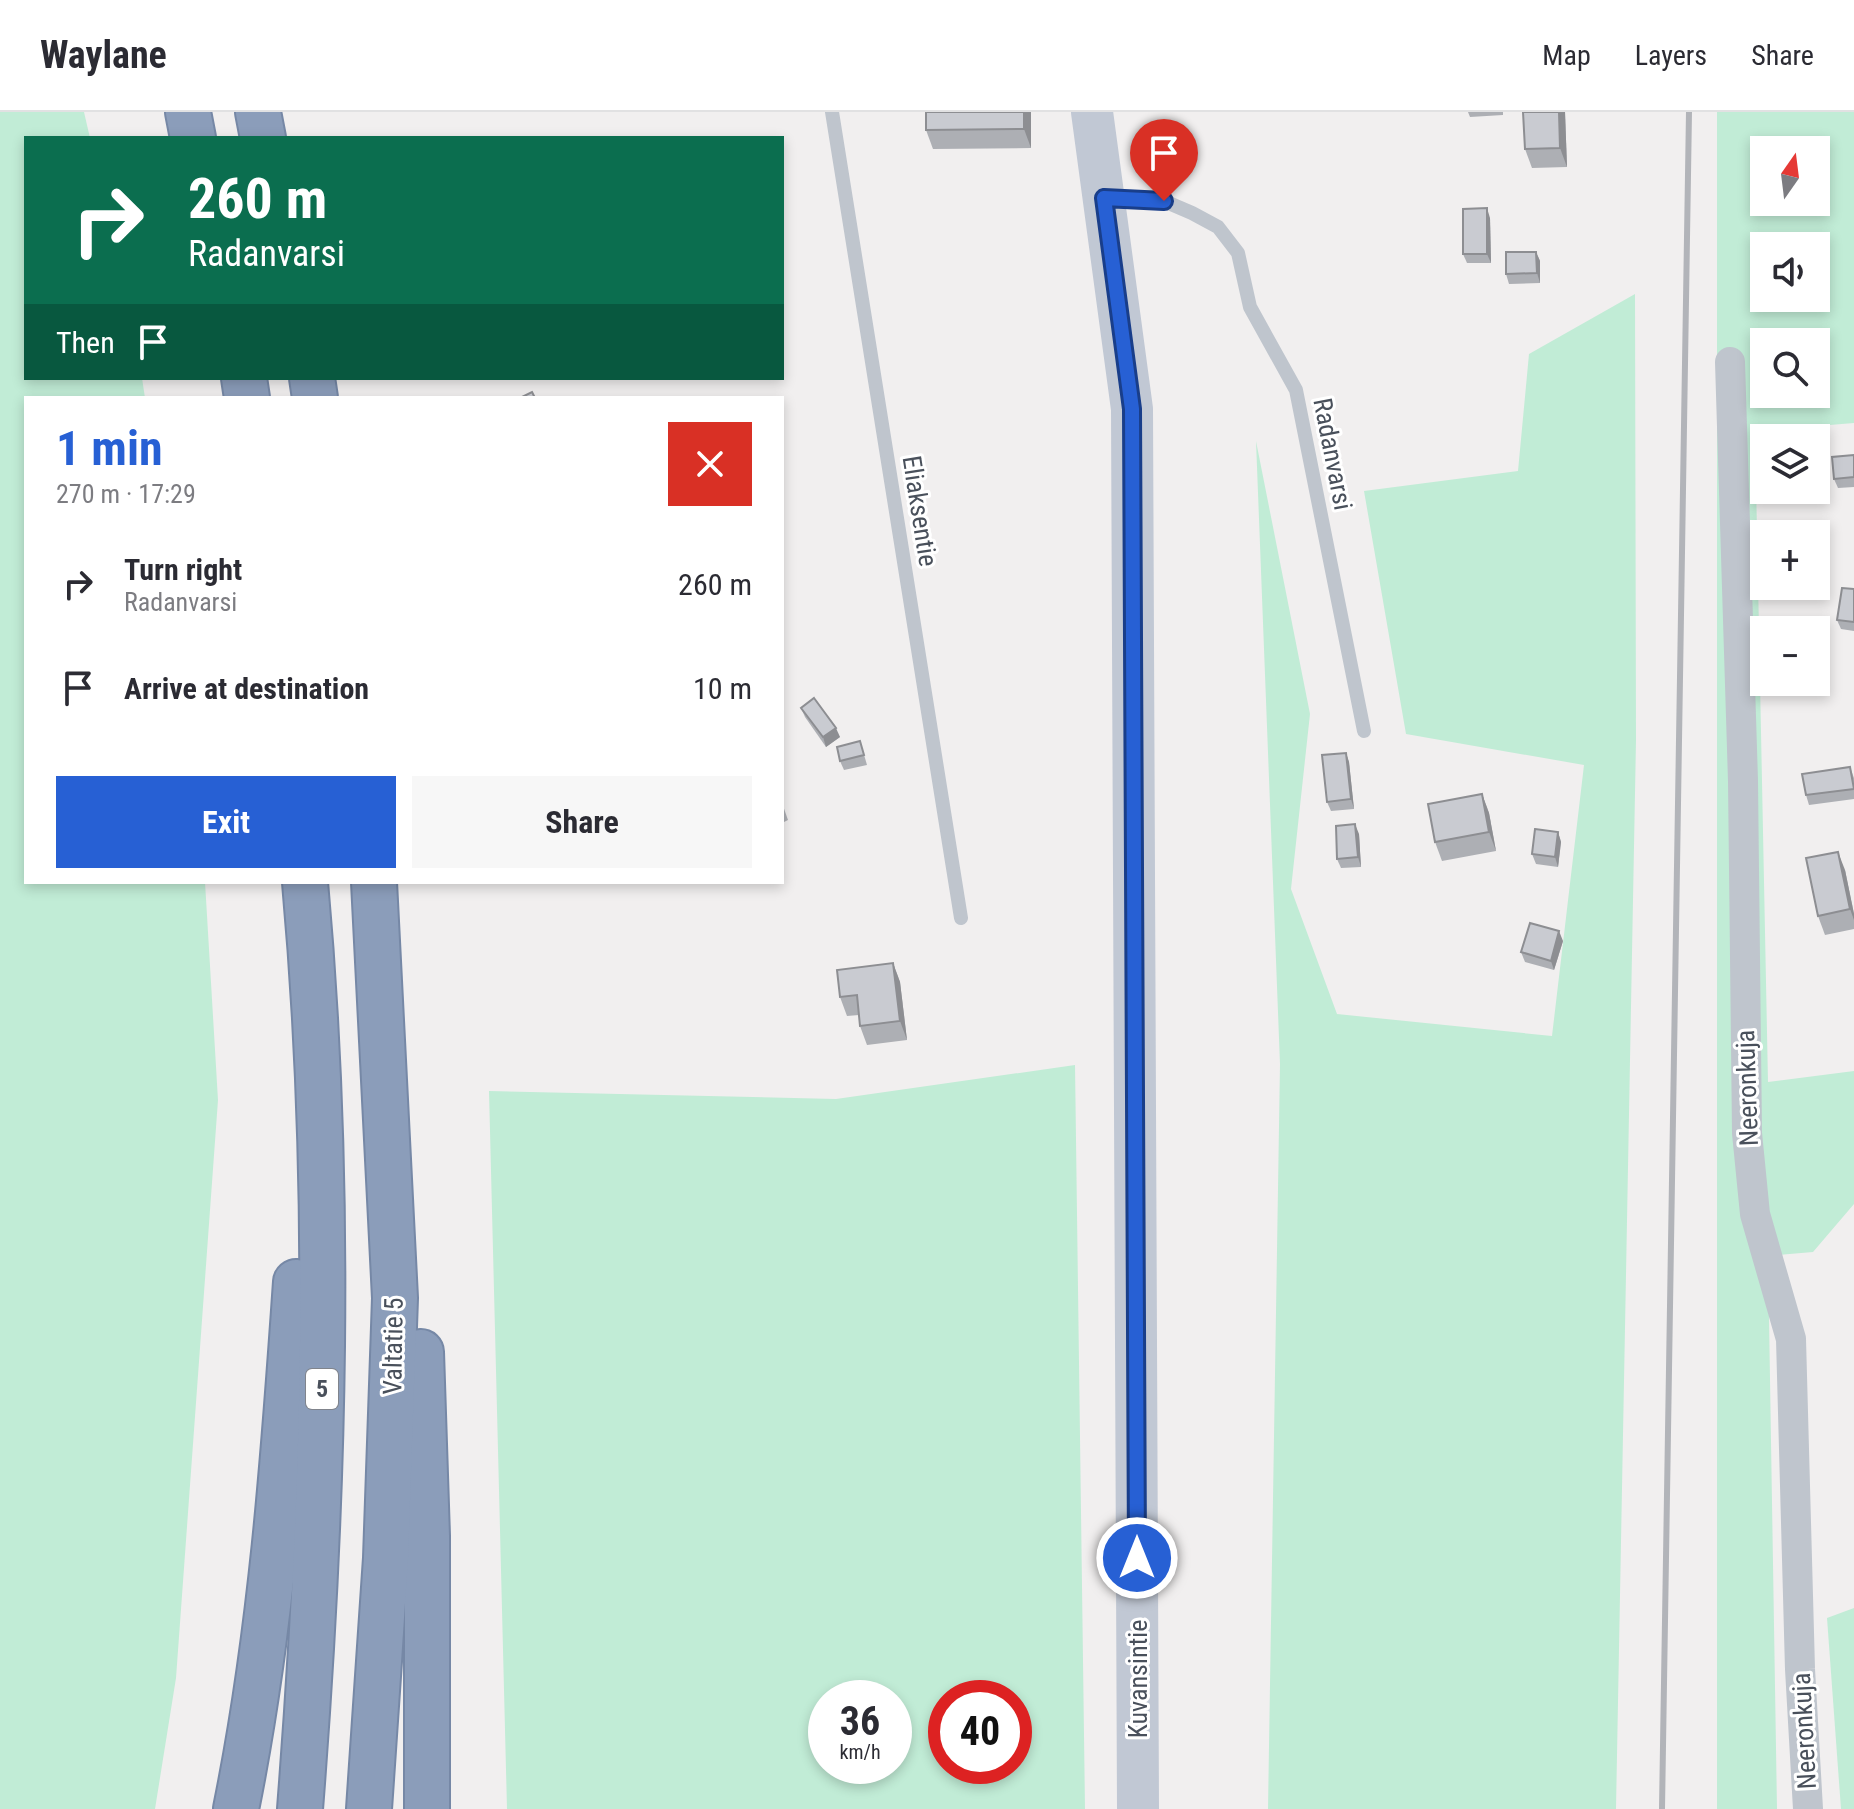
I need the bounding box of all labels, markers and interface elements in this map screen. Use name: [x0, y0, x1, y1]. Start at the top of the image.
text: Waylane: [40, 33, 167, 77]
text: Map: [1542, 39, 1591, 72]
text: Layers: [1635, 39, 1707, 72]
text: Share: [1751, 39, 1814, 72]
pin: [1130, 119, 1198, 201]
icon: arrive: [1142, 131, 1186, 175]
north arrow: [1750, 136, 1830, 216]
map controls: [1750, 136, 1830, 696]
text: 260 m: [188, 166, 327, 232]
icon: right: [56, 168, 160, 272]
button: sound: [1750, 232, 1830, 312]
text: Radanvarsi: [188, 233, 345, 275]
icon: arrive: [131, 320, 175, 364]
text: Then: [56, 325, 115, 360]
button: search: [1750, 328, 1830, 408]
street label: Radanvarsi: [1307, 396, 1359, 512]
text: 1 min: [56, 420, 163, 477]
button: close: [668, 422, 752, 506]
button: layers: [1750, 424, 1830, 504]
street label: Eliaksentie: [896, 454, 944, 568]
text: 270 m · 17:29: [56, 479, 196, 509]
button: +: [1750, 520, 1830, 600]
text: Turn right: [124, 552, 242, 587]
icon: right: [56, 562, 100, 606]
text: 260 m: [678, 567, 752, 602]
text: Radanvarsi: [124, 587, 237, 617]
button: −: [1750, 616, 1830, 696]
icon: arrive: [56, 666, 100, 710]
text: Arrive at destination: [124, 671, 369, 706]
text: 10 m: [693, 671, 752, 706]
button: Exit: [56, 776, 396, 868]
button: Share: [412, 776, 752, 868]
street label: Neeronkuja: [1730, 1029, 1764, 1147]
street label: Valtatie 5: [377, 1297, 409, 1395]
road number: 5: [306, 1369, 338, 1409]
position arrow: [1095, 1516, 1179, 1600]
street label: Kuvansintie: [1123, 1620, 1153, 1738]
street label: Neeronkuja: [1786, 1672, 1822, 1790]
speed limit sign: 40: [928, 1680, 1032, 1784]
text: 36: [840, 1698, 880, 1745]
text: km/h: [839, 1740, 881, 1764]

